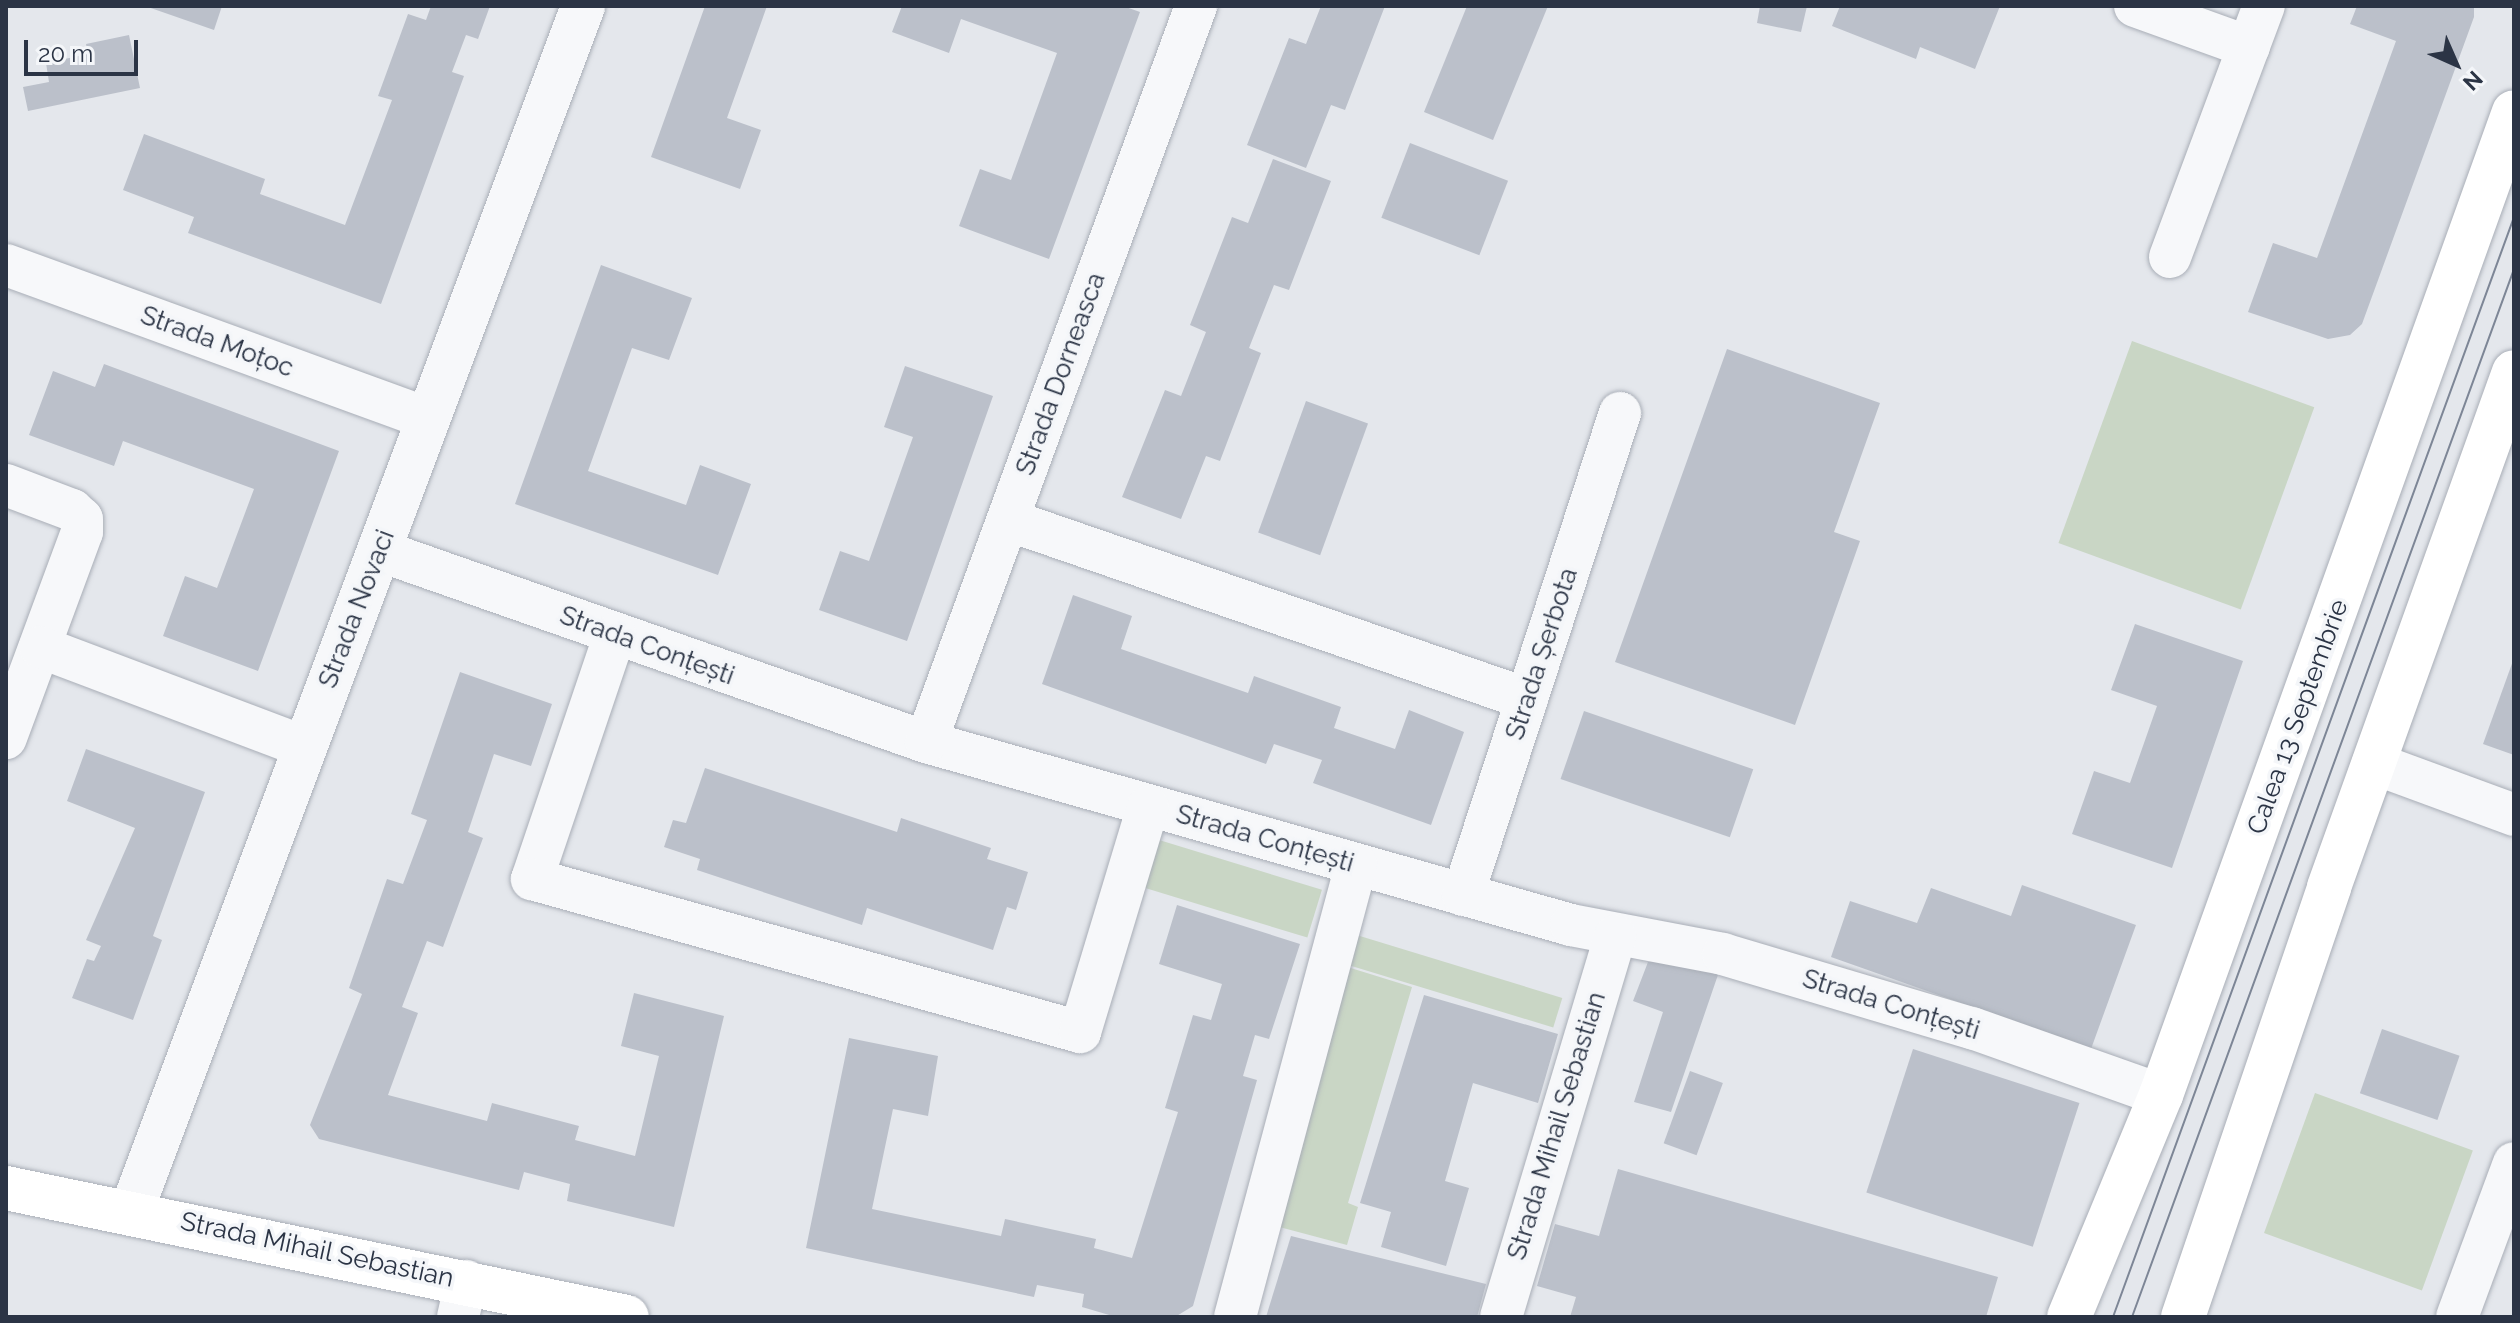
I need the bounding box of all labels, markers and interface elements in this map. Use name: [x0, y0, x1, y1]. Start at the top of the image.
scale bar: [28, 24, 142, 74]
north arrow: [2416, 24, 2496, 104]
text: 20 m: [38, 39, 93, 68]
text: N: [2458, 66, 2488, 96]
street label: Strada Dorneasca: [1010, 268, 1112, 480]
street label: Strada Moțoc: [136, 300, 298, 384]
street label: Strada Novaci: [313, 525, 401, 693]
street label: Strada Șerbota: [1500, 564, 1584, 744]
street label: Calea 13 Septembrie: [2241, 595, 2355, 839]
street label: Strada Conțești: [555, 600, 739, 692]
street label: Strada Conțești: [1173, 799, 1357, 879]
street label: Strada Conțești: [1799, 963, 1983, 1047]
street label: Strada Mihail Sebastian: [1501, 988, 1613, 1264]
street label: Strada Mihail Sebastian: [177, 1206, 457, 1294]

